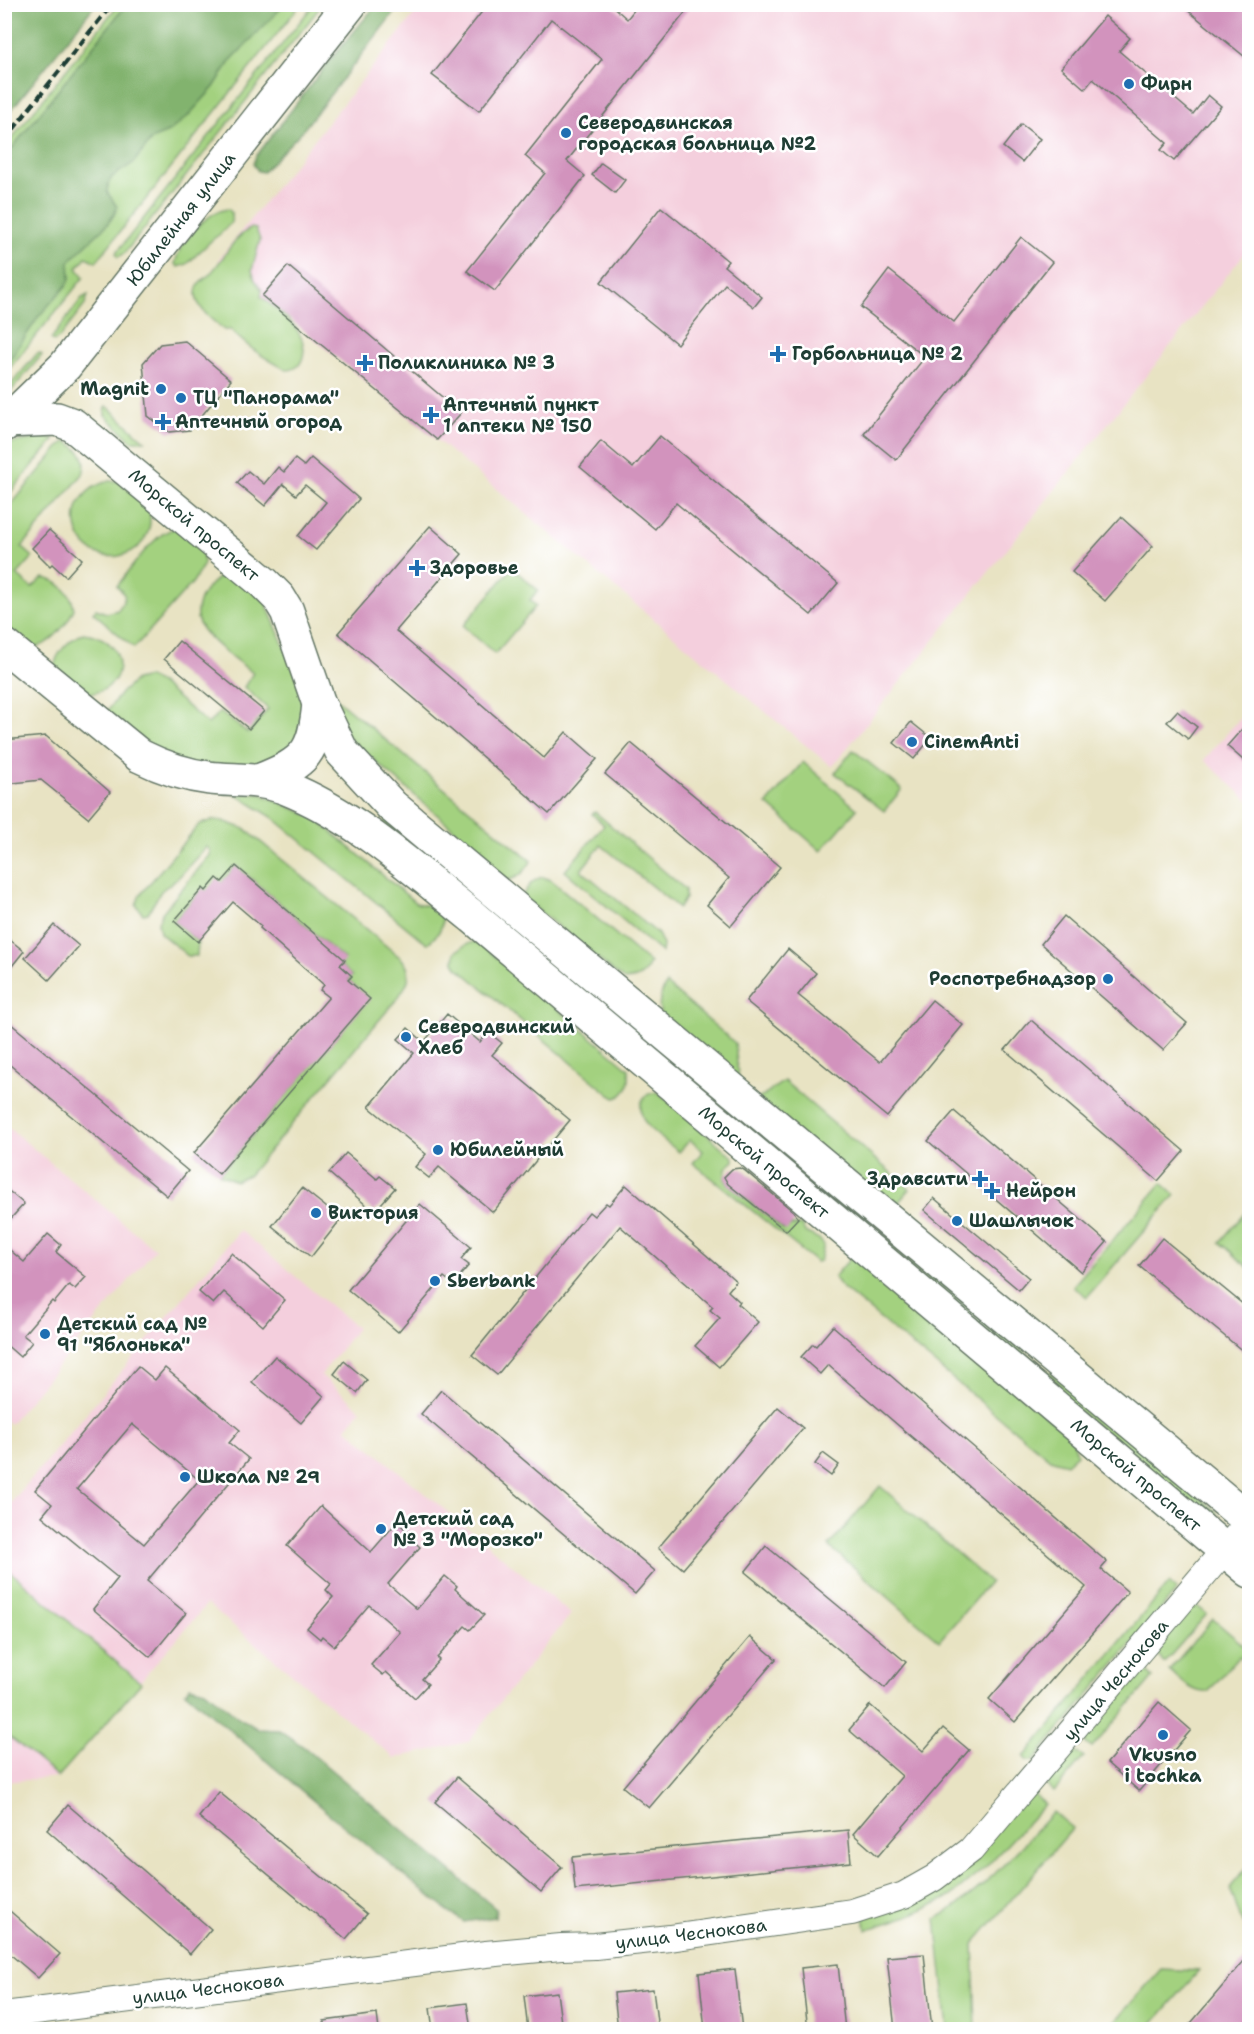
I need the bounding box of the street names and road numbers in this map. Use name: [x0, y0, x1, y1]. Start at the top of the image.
street label: Юбилейная улица: [121, 147, 241, 291]
street label: Морской проспект: [123, 463, 265, 588]
street label: Морской проспект: [693, 1100, 835, 1225]
street label: Морской проспект: [1065, 1413, 1207, 1538]
street label: улица Чеснокова: [1058, 1614, 1174, 1746]
street label: улица Чеснокова: [614, 1913, 768, 1955]
street label: улица Чеснокова: [131, 1968, 285, 2010]

